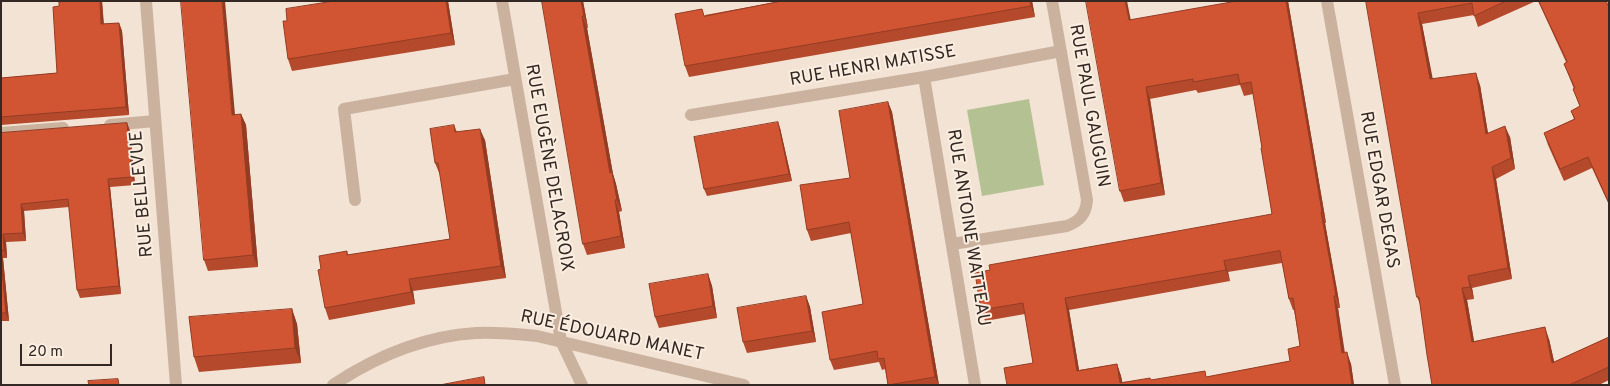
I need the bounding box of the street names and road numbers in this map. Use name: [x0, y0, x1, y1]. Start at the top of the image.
street label: RUE PAUL GAUGUIN: [1063, 23, 1113, 189]
street label: RUE HENRI MATISSE: [788, 42, 958, 92]
street label: RUE EUGÈNE DELACROIX: [519, 63, 577, 273]
street label: RUE EDGAR DEGAS: [1354, 110, 1402, 270]
street label: RUE ANTOINE WATTEAU: [941, 128, 993, 328]
street label: RUE BELLEVUE: [127, 130, 159, 258]
street label: RUE ÉDOUARD MANET: [518, 307, 706, 367]

